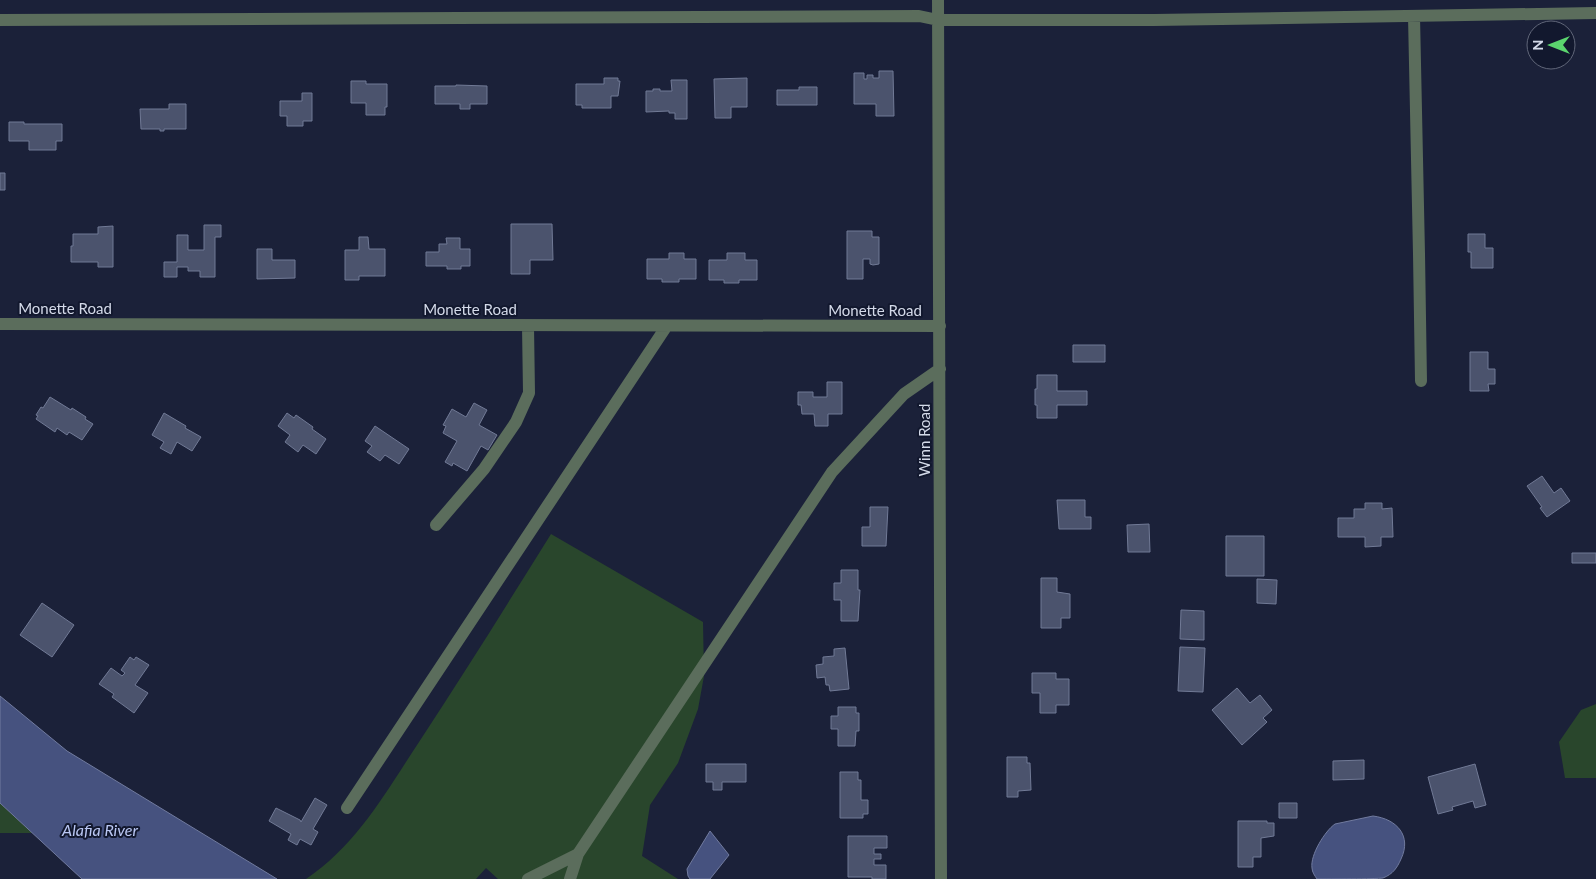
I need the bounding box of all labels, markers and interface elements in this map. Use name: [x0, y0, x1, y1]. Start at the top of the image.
north arrow: [1526, 20, 1576, 70]
text: N: [1529, 40, 1546, 50]
street label: Monette Road: [18, 299, 112, 317]
street label: Monette Road: [423, 300, 517, 318]
street label: Monette Road: [828, 301, 922, 319]
street label: Winn Road: [915, 404, 933, 476]
water label: Alafia River: [61, 820, 138, 839]

